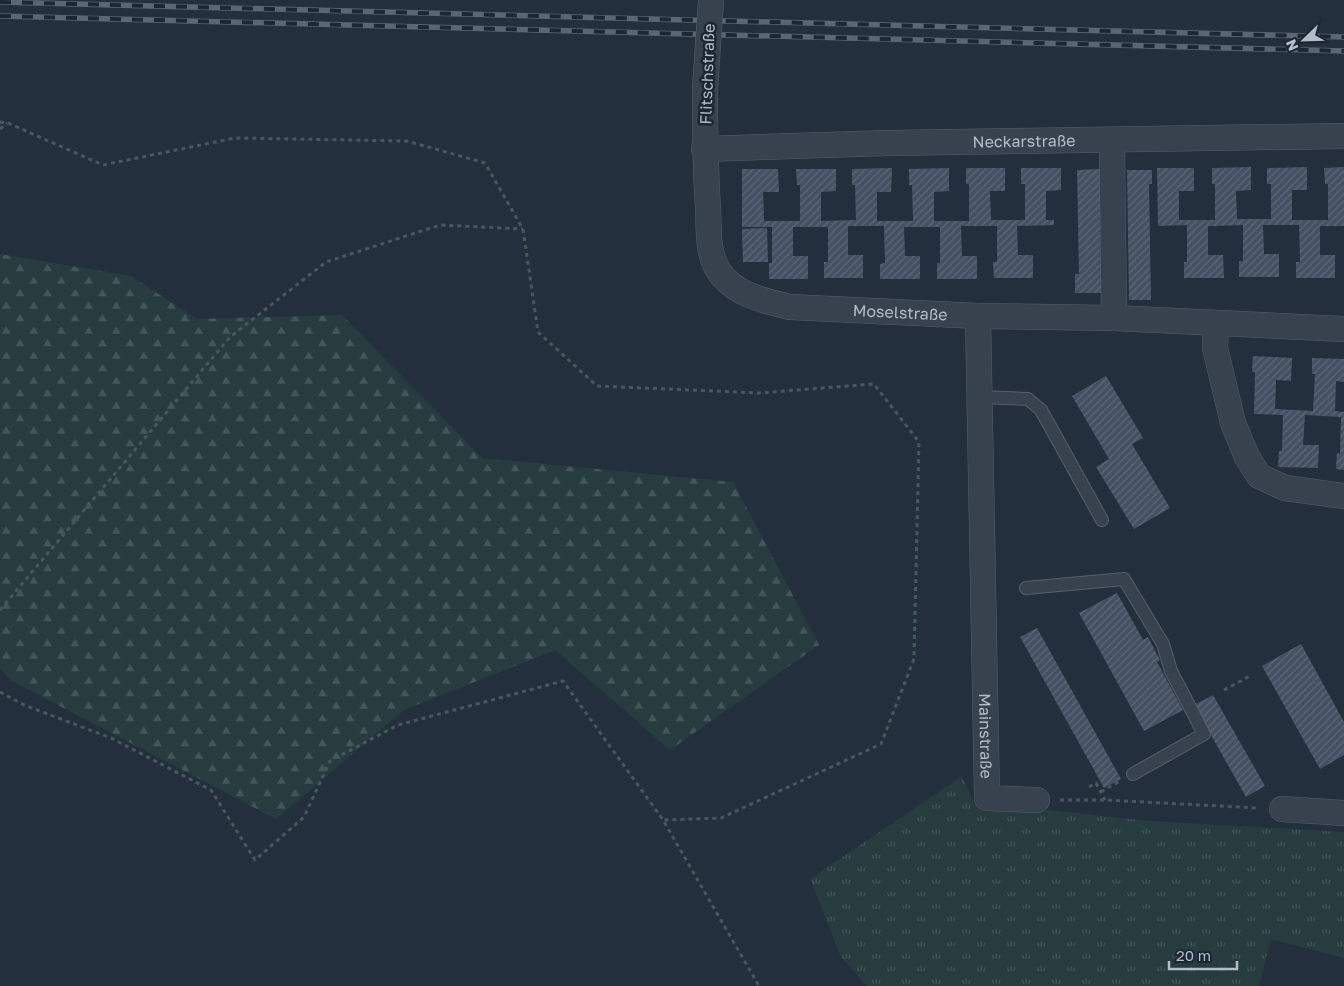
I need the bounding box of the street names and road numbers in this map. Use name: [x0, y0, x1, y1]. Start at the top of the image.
street label: Flitschstraße: [695, 23, 719, 125]
street label: Neckarstraße: [972, 130, 1076, 152]
street label: Moselstraße: [852, 300, 948, 325]
street label: Mainstraße: [975, 693, 997, 779]

